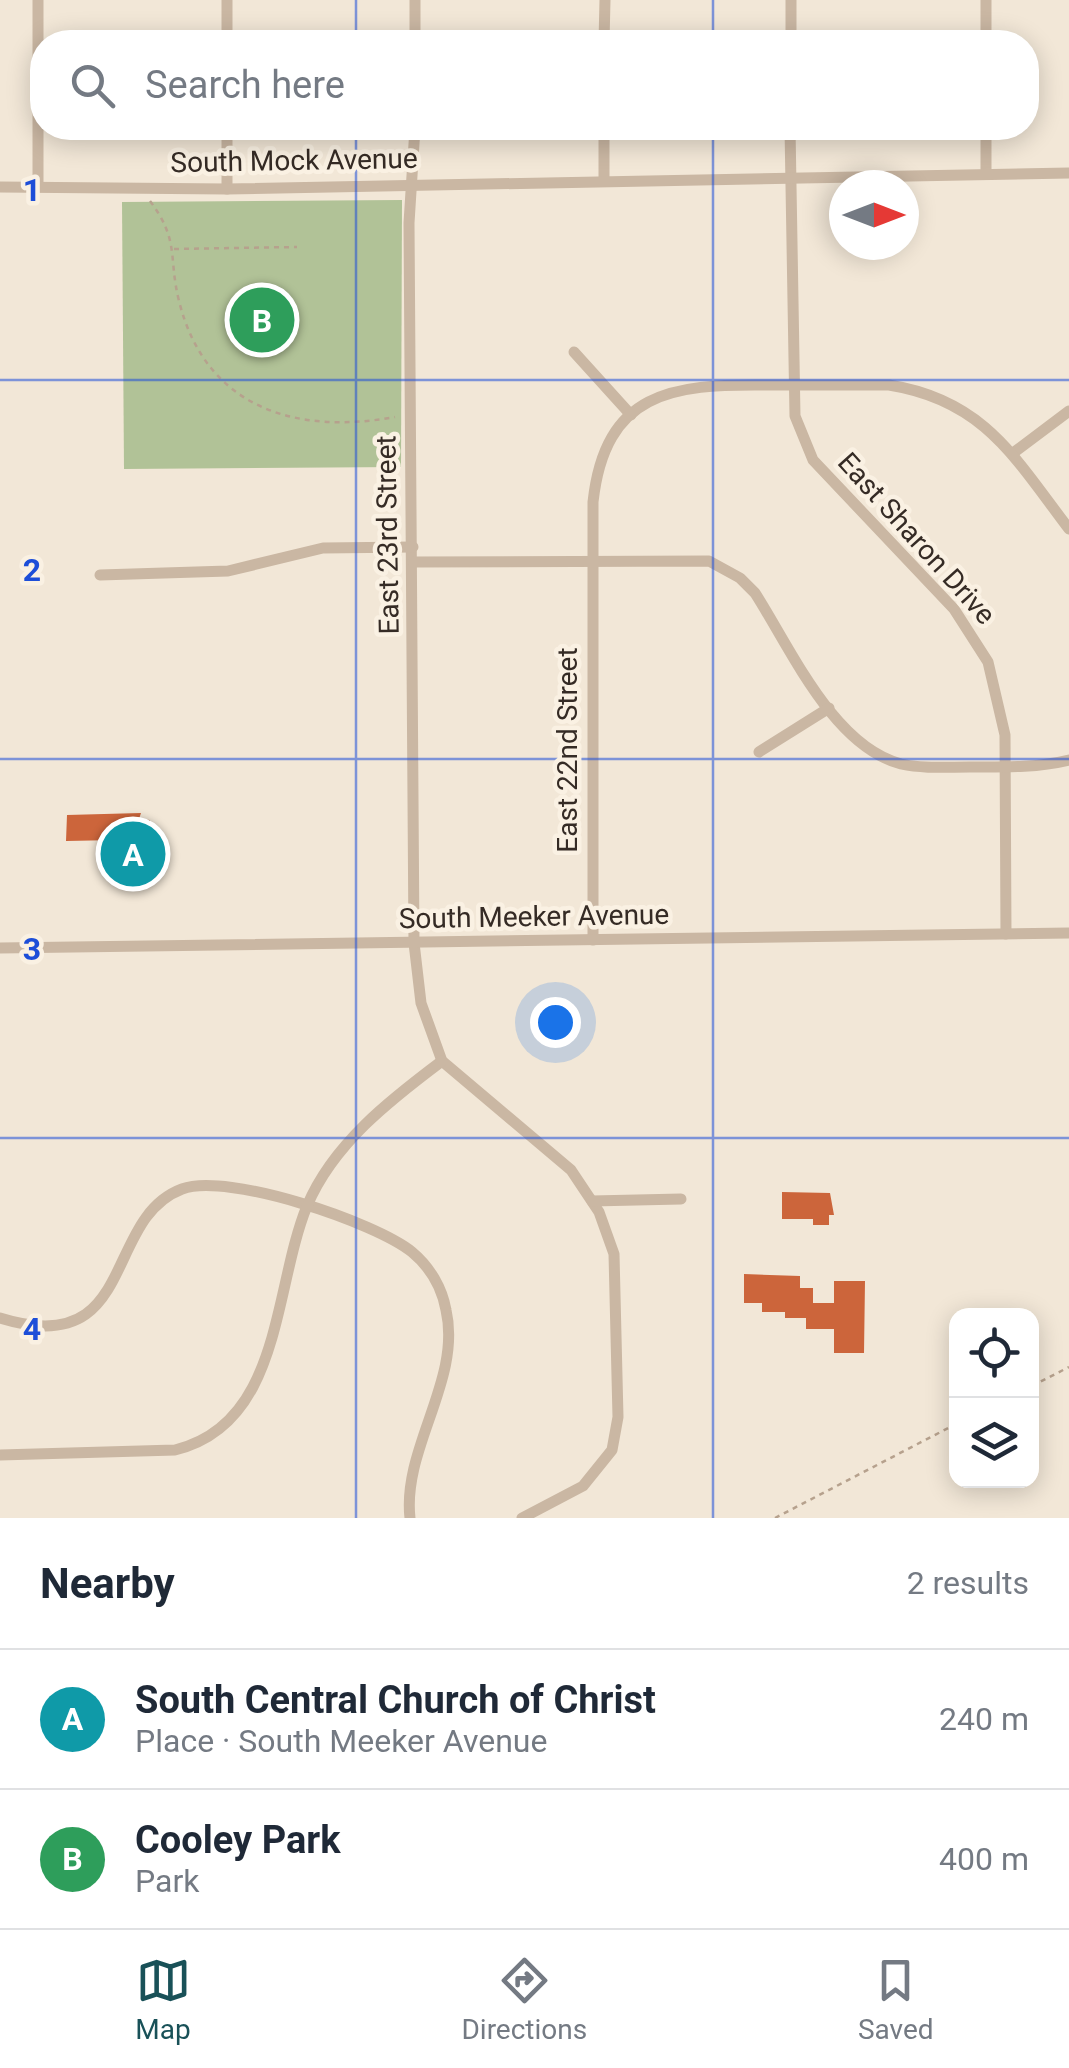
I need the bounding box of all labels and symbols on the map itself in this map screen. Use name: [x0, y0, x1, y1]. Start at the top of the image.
street label: South Mock Avenue: [170, 142, 418, 179]
north arrow: [829, 170, 919, 260]
text: 1: [23, 171, 41, 209]
pin: B: [230, 282, 294, 358]
street label: East 23rd Street: [369, 435, 406, 635]
street label: East Sharon Drive: [831, 446, 1002, 631]
text: 2: [23, 551, 41, 589]
street label: East 22nd Street: [551, 647, 584, 853]
pin: A: [100, 816, 166, 892]
street label: South Meeker Avenue: [399, 898, 670, 935]
text: 3: [23, 930, 41, 968]
your location: [530, 997, 581, 1048]
text: 4: [23, 1310, 41, 1348]

